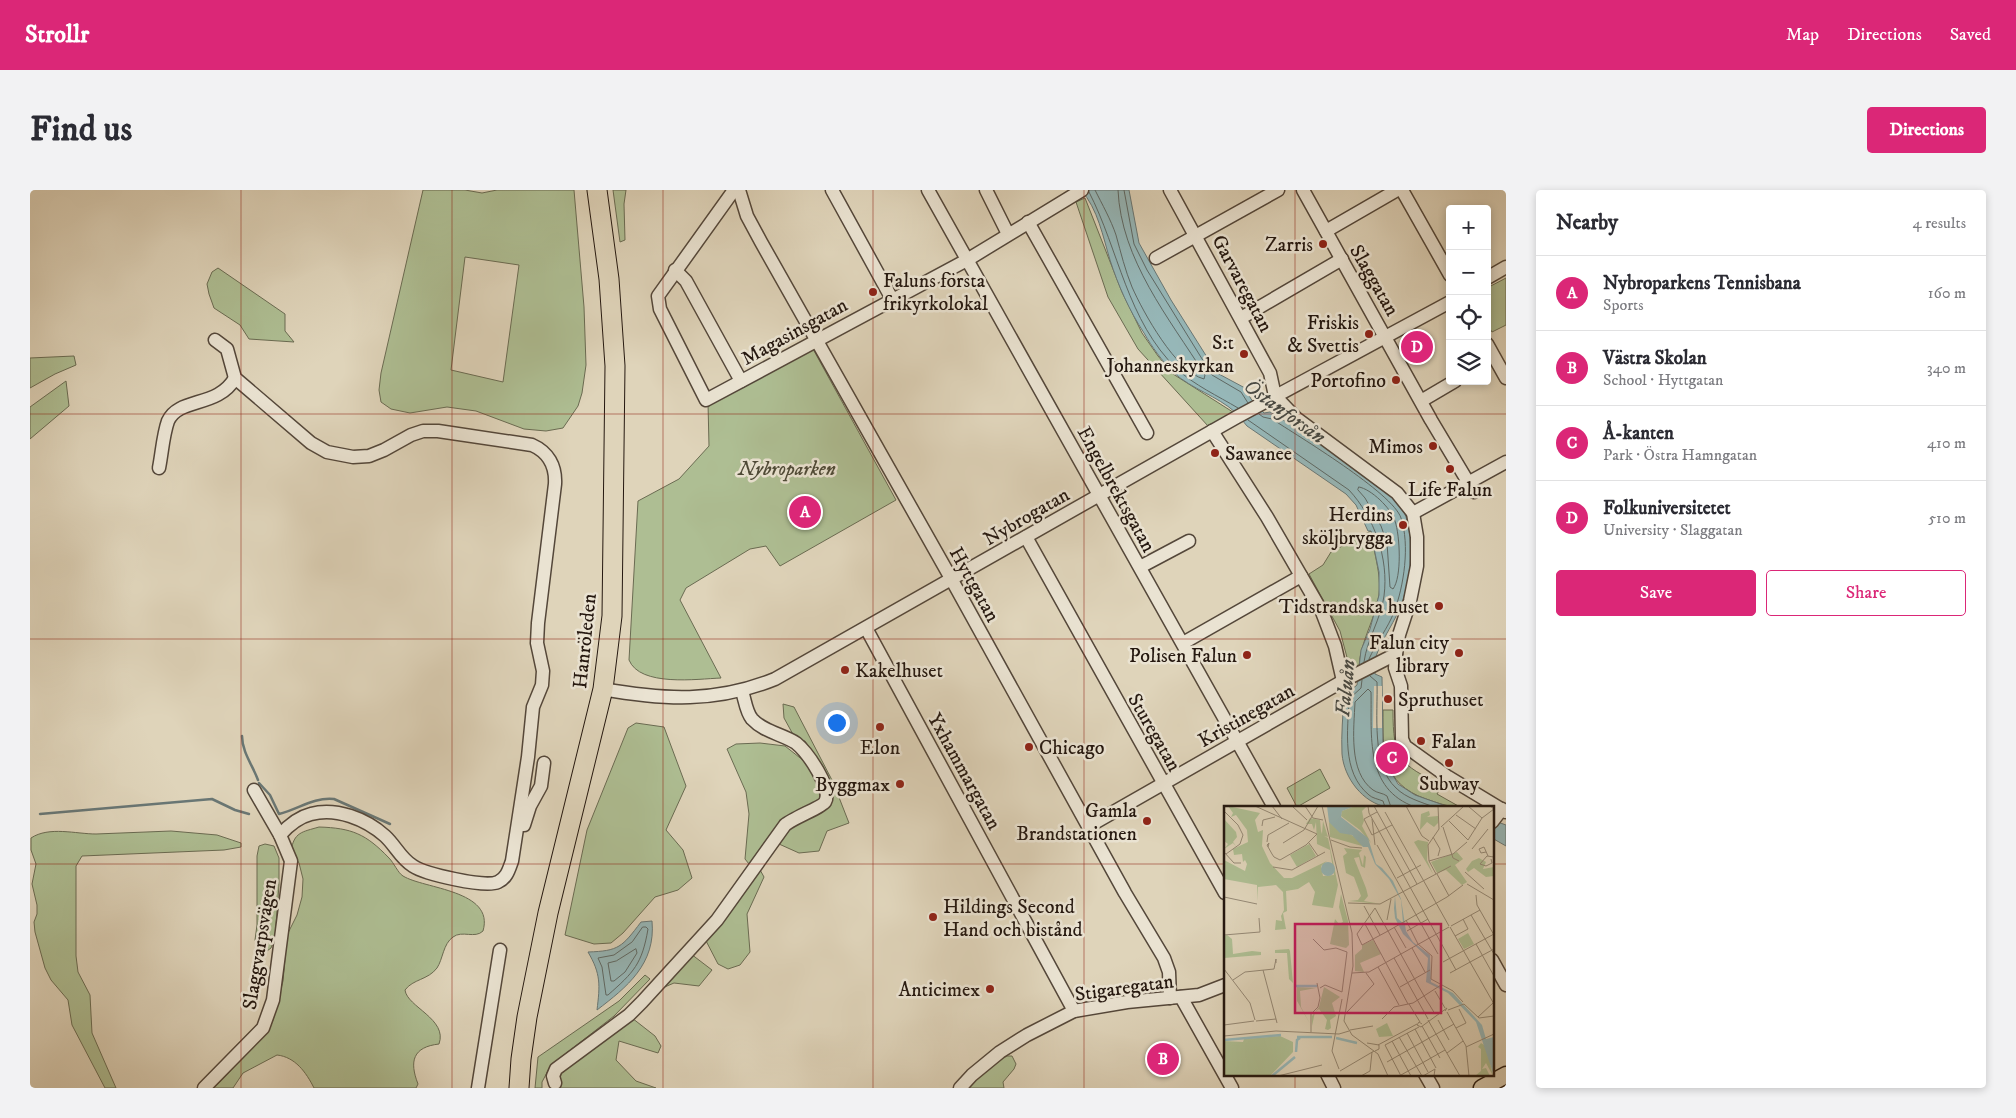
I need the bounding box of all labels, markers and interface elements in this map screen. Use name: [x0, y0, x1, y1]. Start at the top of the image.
text: Strollr: [25, 20, 89, 50]
text: Map: [1786, 24, 1819, 46]
text: Directions: [1847, 24, 1922, 46]
text: Saved: [1950, 24, 1991, 46]
button: Directions: [1867, 107, 1986, 153]
text: Find us: [30, 108, 132, 152]
map controls: [1446, 205, 1491, 385]
button: +: [1446, 205, 1491, 250]
text: Nearby: [1556, 210, 1618, 236]
text: 4 results: [1913, 213, 1966, 233]
street label: Garvaregatan: [1206, 231, 1278, 337]
place label: Zarris: [1265, 233, 1313, 258]
marker: Zarris: [1317, 238, 1329, 250]
street label: Slaggatan: [1343, 241, 1404, 321]
button: −: [1446, 250, 1491, 295]
place label: Faluns första frikyrkolokal: [883, 269, 988, 317]
text: Nybroparkens Tennisbana: [1603, 272, 1801, 295]
text: A: [1567, 283, 1577, 303]
text: 160 m: [1928, 283, 1966, 303]
marker: Faluns första frikyrkolokal: [867, 286, 879, 298]
street label: Magasinsgatan: [737, 293, 853, 372]
button: locate: [1446, 295, 1491, 340]
text: Sports: [1603, 295, 1644, 315]
place label: Friskis & Svettis: [1287, 311, 1359, 359]
marker: Friskis & Svettis: [1363, 328, 1375, 340]
pin: D: [1401, 328, 1433, 366]
place label: S:t Johanneskyrkan: [1104, 331, 1235, 379]
button: layers: [1446, 340, 1491, 385]
text: Västra Skolan: [1603, 347, 1707, 370]
marker: S:t Johanneskyrkan: [1238, 348, 1250, 360]
text: B: [1567, 358, 1577, 378]
text: 340 m: [1927, 358, 1966, 378]
place label: Portofino: [1310, 369, 1386, 394]
text: School · Hyttgatan: [1603, 370, 1723, 390]
water label: Östanforsån: [1238, 373, 1331, 450]
marker: Portofino: [1390, 374, 1402, 386]
street label: Engelbrektsgatan: [1071, 422, 1161, 558]
text: Å-kanten: [1603, 422, 1674, 445]
text: C: [1567, 433, 1577, 453]
text: 410 m: [1927, 433, 1966, 453]
place label: Mimos: [1368, 435, 1423, 460]
marker: Mimos: [1427, 440, 1439, 452]
place label: Sawanee: [1225, 442, 1292, 467]
text: Park · Östra Hamngatan: [1603, 445, 1757, 465]
marker: Sawanee: [1209, 447, 1221, 459]
park label: Nybroparken: [737, 457, 836, 482]
marker: Life Falun: [1444, 463, 1456, 475]
place label: Life Falun: [1408, 478, 1493, 503]
street label: Nybrogatan: [979, 482, 1075, 552]
pin: A: [789, 493, 821, 531]
text: Folkuniversitetet: [1603, 497, 1731, 520]
place label: Herdins sköljbrygga: [1302, 503, 1393, 551]
text: D: [1566, 508, 1578, 528]
text: 510 m: [1928, 508, 1966, 528]
marker: Herdins sköljbrygga: [1397, 519, 1409, 531]
text: University · Slaggatan: [1603, 520, 1743, 540]
street label: Hyttgatan: [943, 543, 1005, 627]
button: Save: [1556, 570, 1756, 616]
button: Share: [1766, 570, 1966, 616]
street label: Hanröleden: [568, 592, 603, 690]
place label: Tidstrandska huset: [1279, 595, 1429, 620]
marker: Tidstrandska huset: [1433, 600, 1445, 612]
place label: Falun city library: [1369, 631, 1450, 679]
place label: Polisen Falun: [1129, 644, 1238, 669]
marker: Falun city library: [1453, 647, 1465, 659]
marker: Polisen Falun: [1241, 649, 1253, 661]
water label: Faluån: [1330, 658, 1362, 718]
place label: Kakelhuset: [855, 659, 943, 684]
marker: Kakelhuset: [839, 664, 851, 676]
street label: Kristinegatan: [1194, 678, 1300, 754]
place label: Spruthuset: [1398, 688, 1483, 713]
street label: Sturegatan: [1121, 689, 1186, 777]
marker: Spruthuset: [1382, 693, 1394, 705]
street label: Yxhammargatan: [921, 709, 1006, 835]
your location: [824, 710, 850, 736]
marker: Elon: [874, 721, 886, 733]
place label: Falan: [1431, 730, 1477, 755]
marker: Falan: [1415, 735, 1427, 747]
place label: Elon: [860, 736, 901, 761]
place label: Chicago: [1039, 736, 1105, 761]
pin: C: [1376, 739, 1408, 777]
marker: Chicago: [1023, 741, 1035, 753]
marker: Subway: [1443, 757, 1455, 769]
place label: Subway: [1419, 772, 1480, 797]
place label: Byggmax: [815, 773, 890, 798]
marker: Byggmax: [894, 778, 906, 790]
place label: Gamla Brandstationen: [1016, 799, 1138, 847]
inset map: [1224, 806, 1494, 1076]
marker: Gamla Brandstationen: [1141, 815, 1153, 827]
street label: Slaggvarpsvägen: [238, 876, 283, 1011]
place label: Hildings Second Hand och bistånd: [943, 895, 1083, 943]
marker: Hildings Second Hand och bistånd: [927, 911, 939, 923]
street label: Stigaregatan: [1073, 969, 1176, 1008]
place label: Anticimex: [899, 978, 980, 1003]
marker: Anticimex: [984, 983, 996, 995]
pin: B: [1147, 1040, 1179, 1078]

